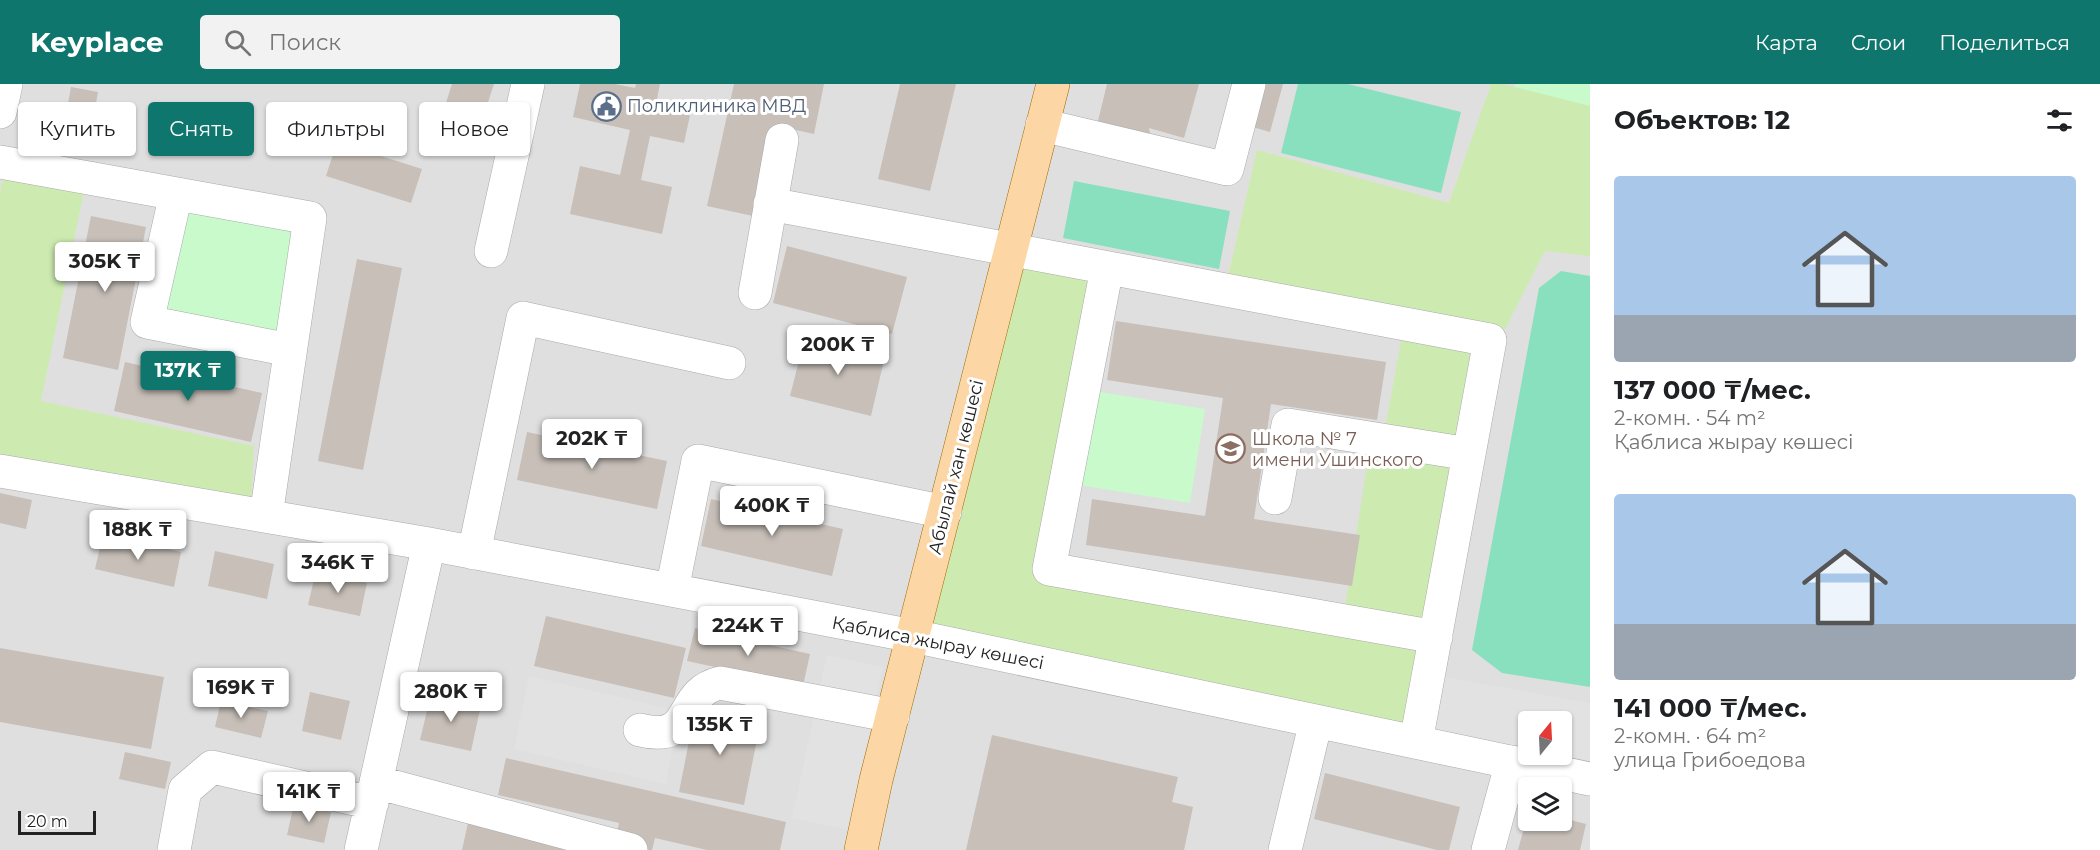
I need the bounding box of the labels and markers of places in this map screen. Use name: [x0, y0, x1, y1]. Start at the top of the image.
public building icon: Поликлиника МВД: [590, 90, 622, 122]
place label: Поликлиника МВД: [627, 95, 806, 117]
pin: 305K ₸: [56, 242, 154, 293]
pin: 200K ₸: [789, 325, 887, 376]
pin: 137K ₸: [139, 351, 237, 402]
pin: 202K ₸: [543, 419, 641, 470]
place label: Школа № 7 имени Ушинского: [1252, 428, 1423, 471]
school or university icon: Школа № 7 имени Ушинского: [1215, 433, 1247, 465]
pin: 400K ₸: [723, 486, 821, 537]
pin: 188K ₸: [89, 510, 187, 561]
pin: 346K ₸: [289, 543, 387, 594]
pin: 224K ₸: [699, 606, 797, 657]
pin: 169K ₸: [192, 668, 290, 719]
pin: 280K ₸: [402, 672, 500, 723]
pin: 135K ₸: [671, 705, 769, 756]
pin: 141K ₸: [260, 772, 358, 823]

